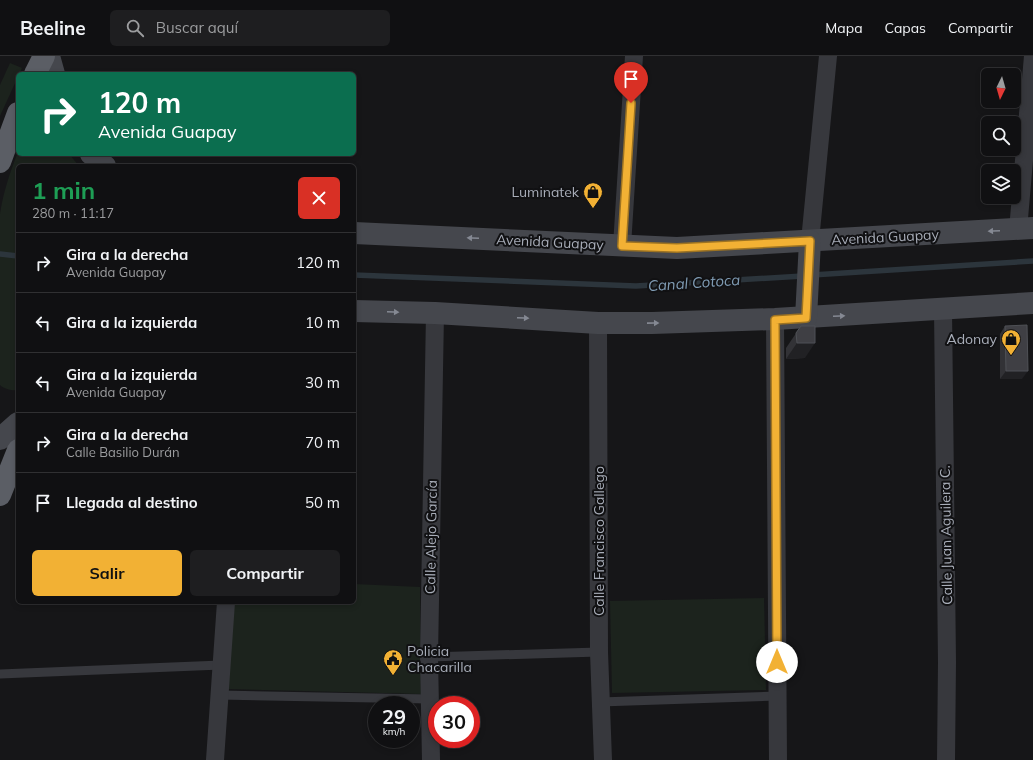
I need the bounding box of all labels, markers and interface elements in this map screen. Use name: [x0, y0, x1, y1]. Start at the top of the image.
search box: [110, 10, 390, 46]
text: Beeline: [20, 16, 86, 40]
icon: search: [124, 17, 146, 39]
text: Buscar aquí: [156, 18, 238, 37]
text: Mapa: [825, 19, 863, 37]
text: Capas: [885, 19, 926, 37]
text: Compartir: [948, 19, 1013, 37]
pin: [614, 62, 648, 103]
icon: arrive: [620, 68, 642, 90]
north arrow: [981, 68, 1021, 108]
map controls: [981, 68, 1021, 204]
text: 120 m: [98, 85, 181, 120]
icon: right: [32, 88, 84, 140]
button: search: [981, 116, 1021, 156]
text: Avenida Guapay: [98, 120, 237, 143]
button: layers: [981, 164, 1021, 204]
text: 1 min: [32, 175, 95, 205]
button: close: [298, 177, 340, 219]
shop icon: Luminatek: [582, 181, 604, 209]
place label: Luminatek: [512, 183, 580, 201]
text: 280 m · 11:17: [32, 205, 114, 221]
street label: Avenida Guapay: [831, 225, 940, 249]
one-way arrow: [988, 227, 1000, 234]
street label: Avenida Guapay: [496, 230, 605, 254]
one-way arrow: [467, 235, 479, 242]
text: Gira a la derecha: [66, 245, 188, 264]
icon: right: [32, 252, 54, 274]
text: 120 m: [296, 253, 340, 272]
text: Avenida Guapay: [66, 264, 166, 280]
water label: Canal Cotoca: [647, 270, 741, 295]
one-way arrow: [387, 309, 400, 315]
icon: left: [32, 312, 54, 334]
one-way arrow: [833, 312, 845, 319]
text: Gira a la izquierda: [66, 313, 197, 332]
text: 10 m: [305, 313, 340, 332]
one-way arrow: [517, 315, 529, 322]
one-way arrow: [647, 320, 660, 326]
shop icon: Adonay: [1000, 328, 1022, 356]
place label: Adonay: [946, 330, 998, 348]
text: Gira a la izquierda: [66, 365, 197, 384]
icon: left: [32, 372, 54, 394]
text: 30 m: [305, 373, 340, 392]
text: Avenida Guapay: [66, 384, 166, 400]
text: Gira a la derecha: [66, 425, 188, 444]
icon: right: [32, 432, 54, 454]
text: 70 m: [305, 433, 340, 452]
text: Calle Basilio Durán: [66, 444, 180, 460]
street label: Calle Juan Aguilera C.: [936, 465, 956, 605]
street label: Calle Francisco Gallego: [590, 466, 608, 616]
street label: Calle Alejo García: [421, 480, 441, 594]
icon: arrive: [32, 492, 54, 514]
text: Llegada al destino: [66, 493, 198, 512]
text: 50 m: [305, 493, 340, 512]
button: Salir: [32, 550, 182, 596]
button: Compartir: [190, 550, 340, 596]
position arrow: [756, 641, 798, 683]
place label: Policia Chacarilla: [407, 642, 472, 676]
public building icon: Policia Chacarilla: [382, 648, 404, 676]
speed limit sign: 30: [428, 696, 480, 748]
text: 29: [382, 704, 406, 729]
text: km/h: [383, 725, 405, 738]

